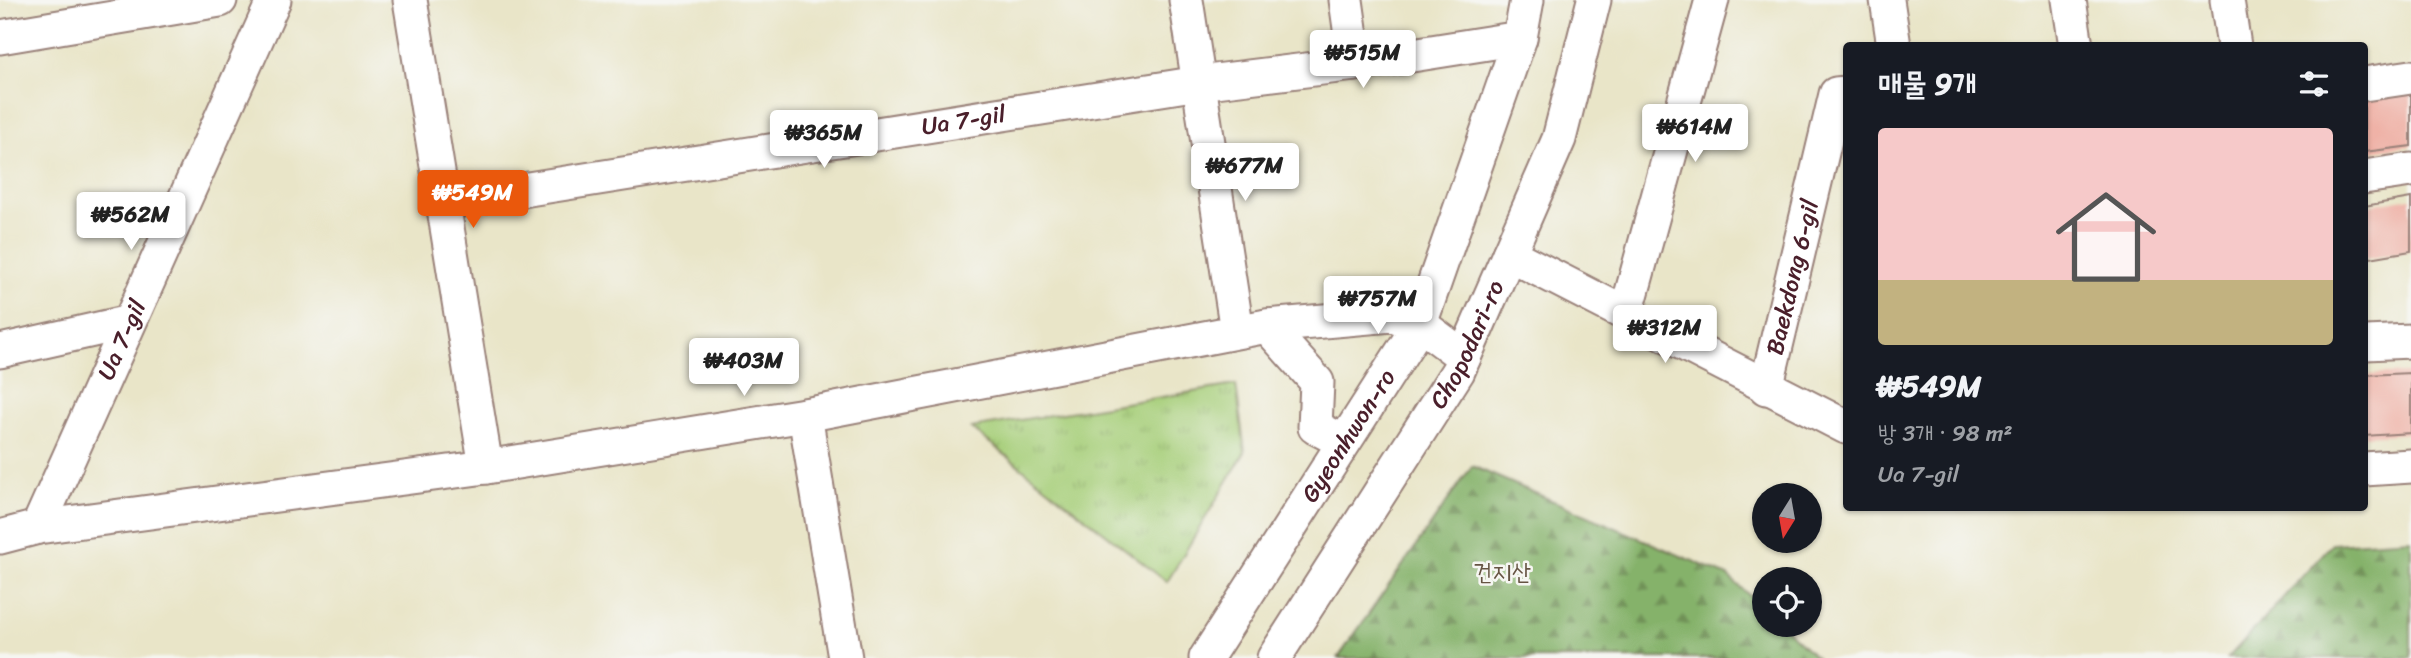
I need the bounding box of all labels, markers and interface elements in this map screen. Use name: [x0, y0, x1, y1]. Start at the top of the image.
pin: ₩515M: [1314, 31, 1412, 90]
text: ₩515M: [1326, 32, 1400, 73]
text: 매물 9개: [1878, 57, 1977, 111]
icon: filters: [2295, 65, 2333, 103]
street label: Ua 7-gil: [918, 93, 1010, 148]
pin: ₩614M: [1646, 104, 1744, 164]
text: ₩614M: [1658, 106, 1732, 147]
pin: ₩365M: [775, 110, 873, 170]
text: ₩365M: [786, 112, 862, 153]
pin: ₩677M: [1196, 144, 1294, 203]
text: ₩677M: [1207, 145, 1283, 186]
pin: ₩549M: [424, 170, 522, 230]
text: ₩549M: [433, 172, 513, 213]
icon: home: [2043, 174, 2169, 300]
pin: ₩562M: [82, 192, 180, 252]
text: ₩562M: [93, 194, 169, 235]
street label: Baekdong 6-gil: [1754, 194, 1831, 359]
street label: Chopodari-ro: [1418, 273, 1516, 417]
pin: ₩757M: [1329, 276, 1427, 336]
text: ₩757M: [1340, 278, 1416, 319]
street label: Ua 7-gil: [85, 292, 159, 387]
pin: ₩312M: [1616, 306, 1714, 365]
text: ₩312M: [1629, 307, 1701, 348]
pin: ₩403M: [695, 338, 793, 398]
text: ₩403M: [705, 340, 783, 381]
text: ₩549M: [1878, 359, 1981, 413]
street label: Gyeonhwon-ro: [1290, 360, 1407, 511]
text: 방 3개 · 98 m²: [1878, 413, 2012, 454]
text: Ua 7-gil: [1878, 454, 1959, 495]
north arrow: [1752, 483, 1822, 553]
map controls: [1752, 483, 1822, 637]
park label: 건지산: [1473, 551, 1531, 593]
button: locate: [1752, 567, 1822, 637]

